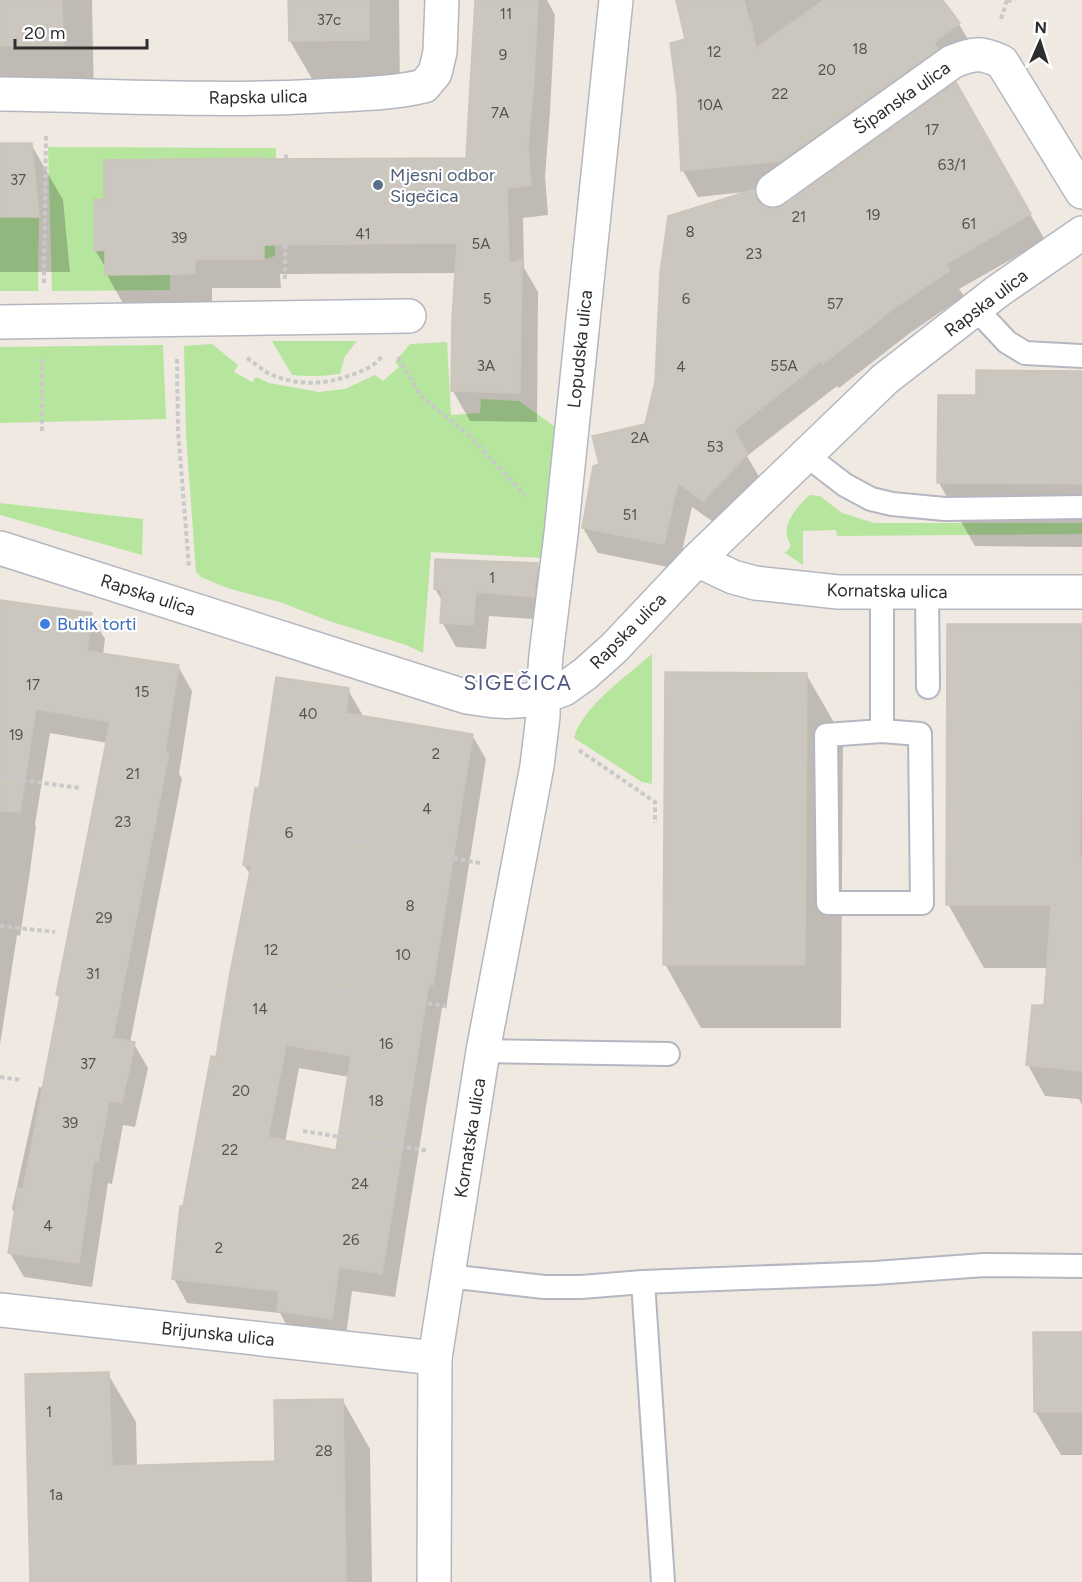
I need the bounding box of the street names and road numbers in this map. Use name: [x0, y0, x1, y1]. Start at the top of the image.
street label: Šipanska ulica: [850, 57, 954, 139]
street label: Rapska ulica: [208, 85, 308, 109]
street label: Rapska ulica: [940, 265, 1032, 341]
street label: Lopudska ulica: [563, 289, 597, 409]
street label: Rapska ulica: [98, 569, 198, 621]
street label: Kornatska ulica: [826, 579, 948, 603]
street label: Rapska ulica: [585, 588, 671, 674]
street label: Kornatska ulica: [450, 1077, 490, 1199]
street label: Brijunska ulica: [160, 1317, 276, 1351]

